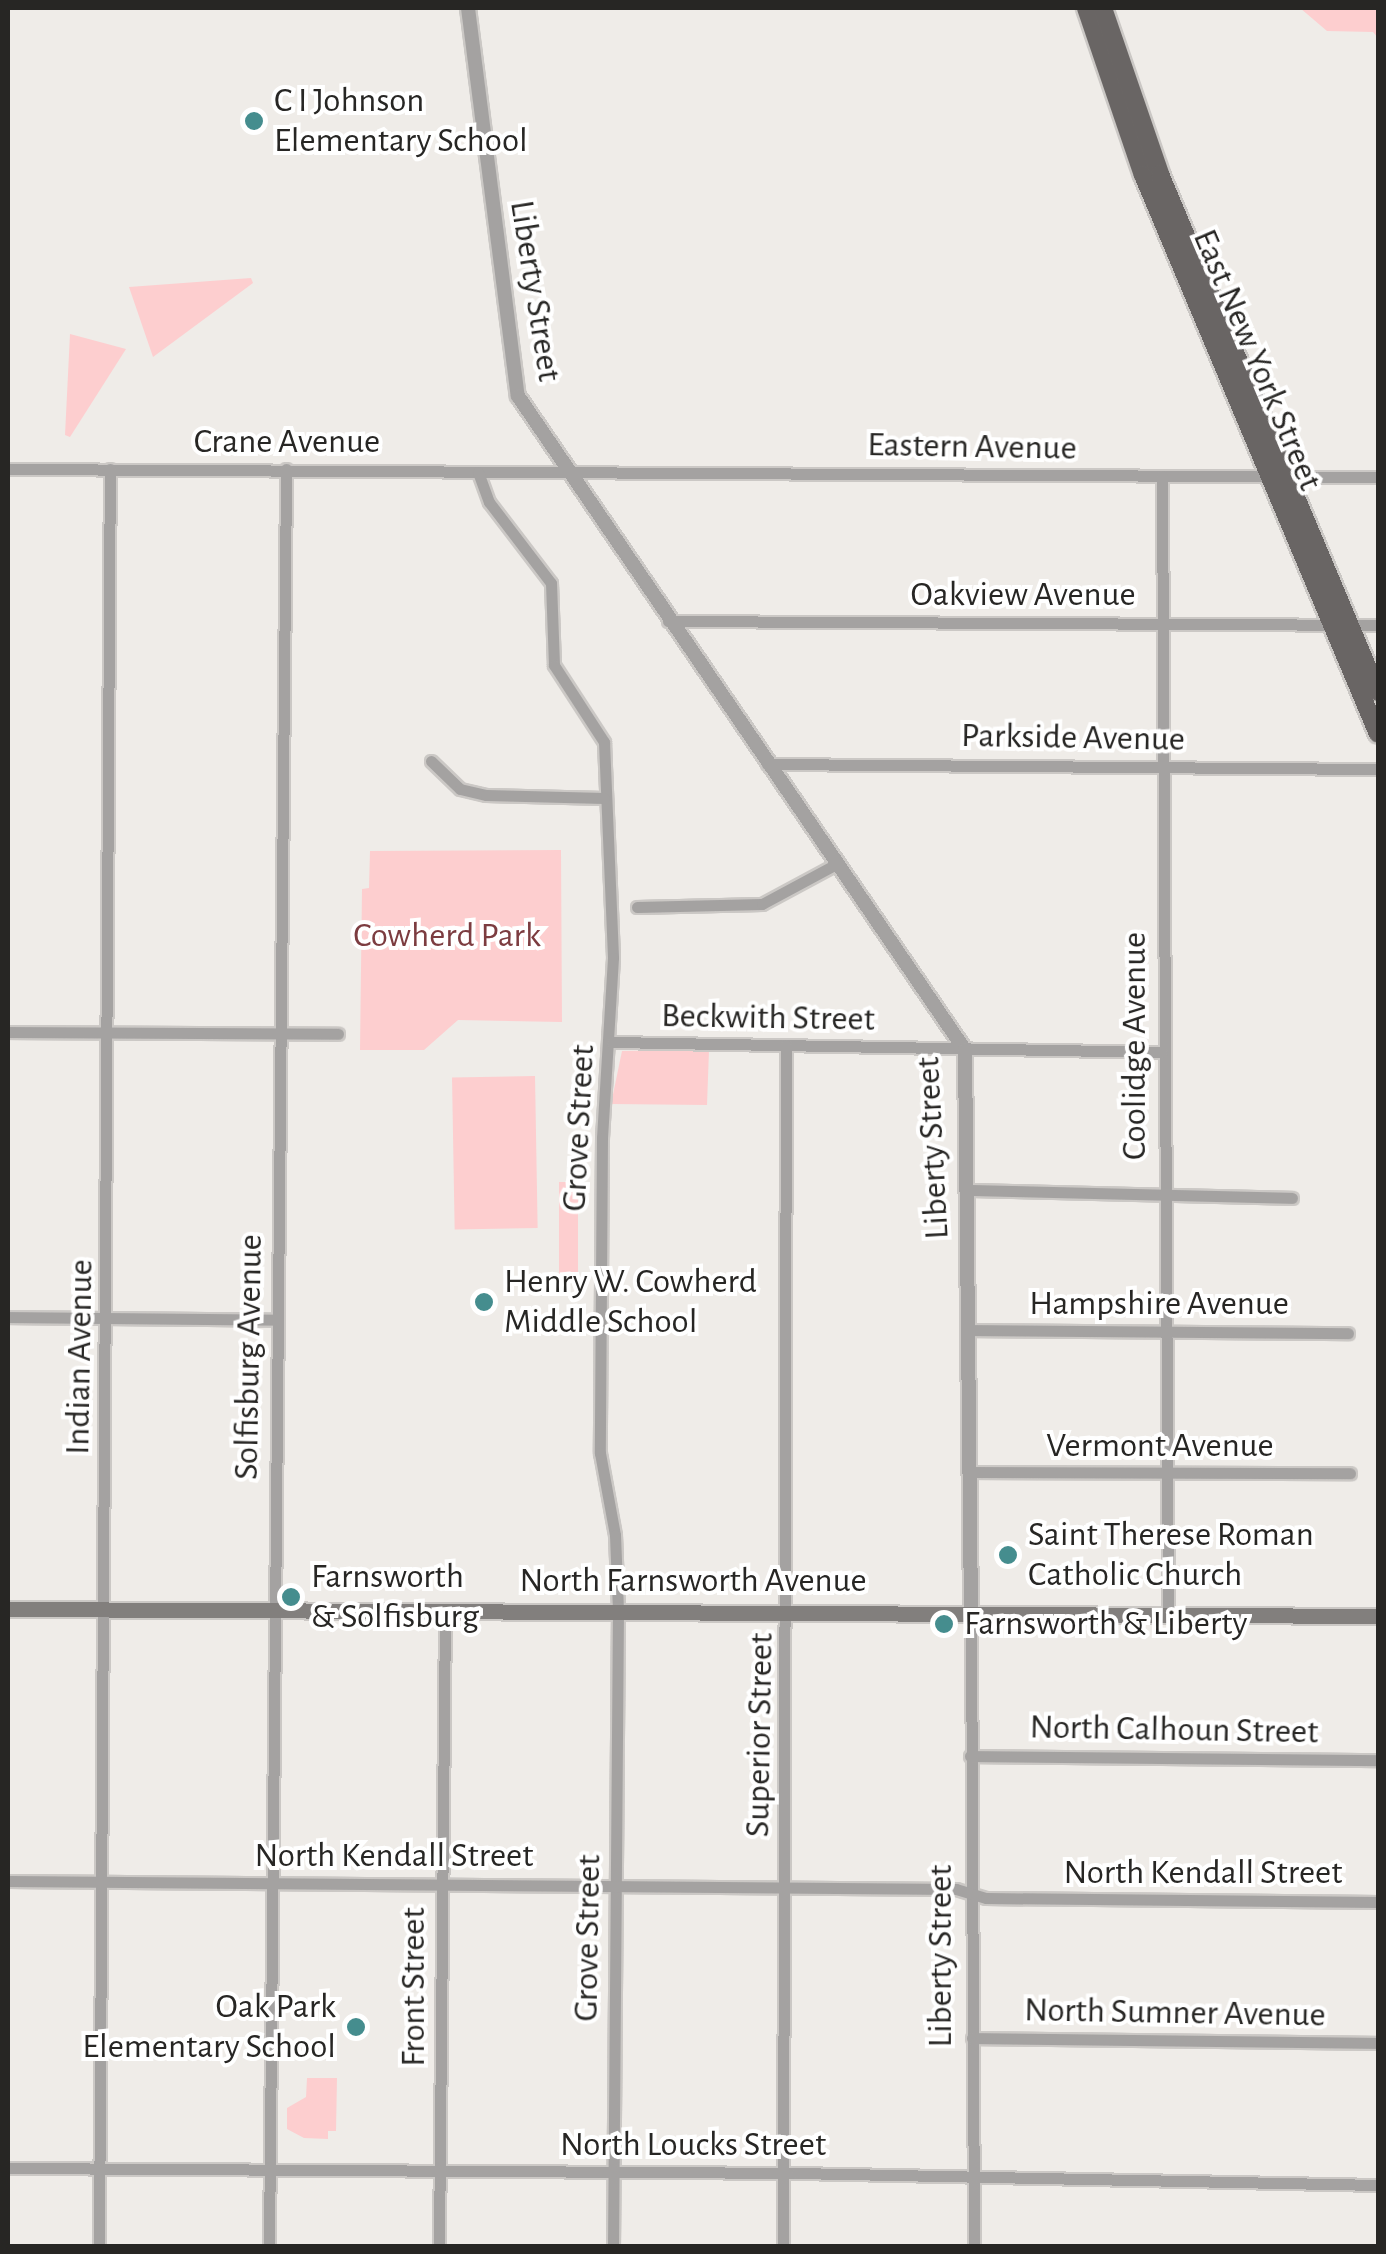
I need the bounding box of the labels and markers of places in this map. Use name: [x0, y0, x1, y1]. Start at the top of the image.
place label: C I Johnson Elementary School: [274, 80, 528, 162]
marker: C I Johnson Elementary School: [243, 110, 265, 132]
place label: Henry W. Cowherd Middle School: [504, 1261, 757, 1343]
marker: Henry W. Cowherd Middle School: [473, 1291, 495, 1313]
place label: Saint Therese Roman Catholic Church: [1028, 1514, 1314, 1596]
marker: Saint Therese Roman Catholic Church: [997, 1544, 1019, 1566]
place label: Farnsworth & Solfisburg: [311, 1556, 479, 1638]
marker: Farnsworth & Solfisburg: [280, 1586, 302, 1608]
place label: Farnsworth & Liberty: [964, 1603, 1247, 1645]
marker: Farnsworth & Liberty: [933, 1613, 955, 1635]
place label: Oak Park Elementary School: [82, 1986, 336, 2068]
marker: Oak Park Elementary School: [345, 2016, 367, 2038]

